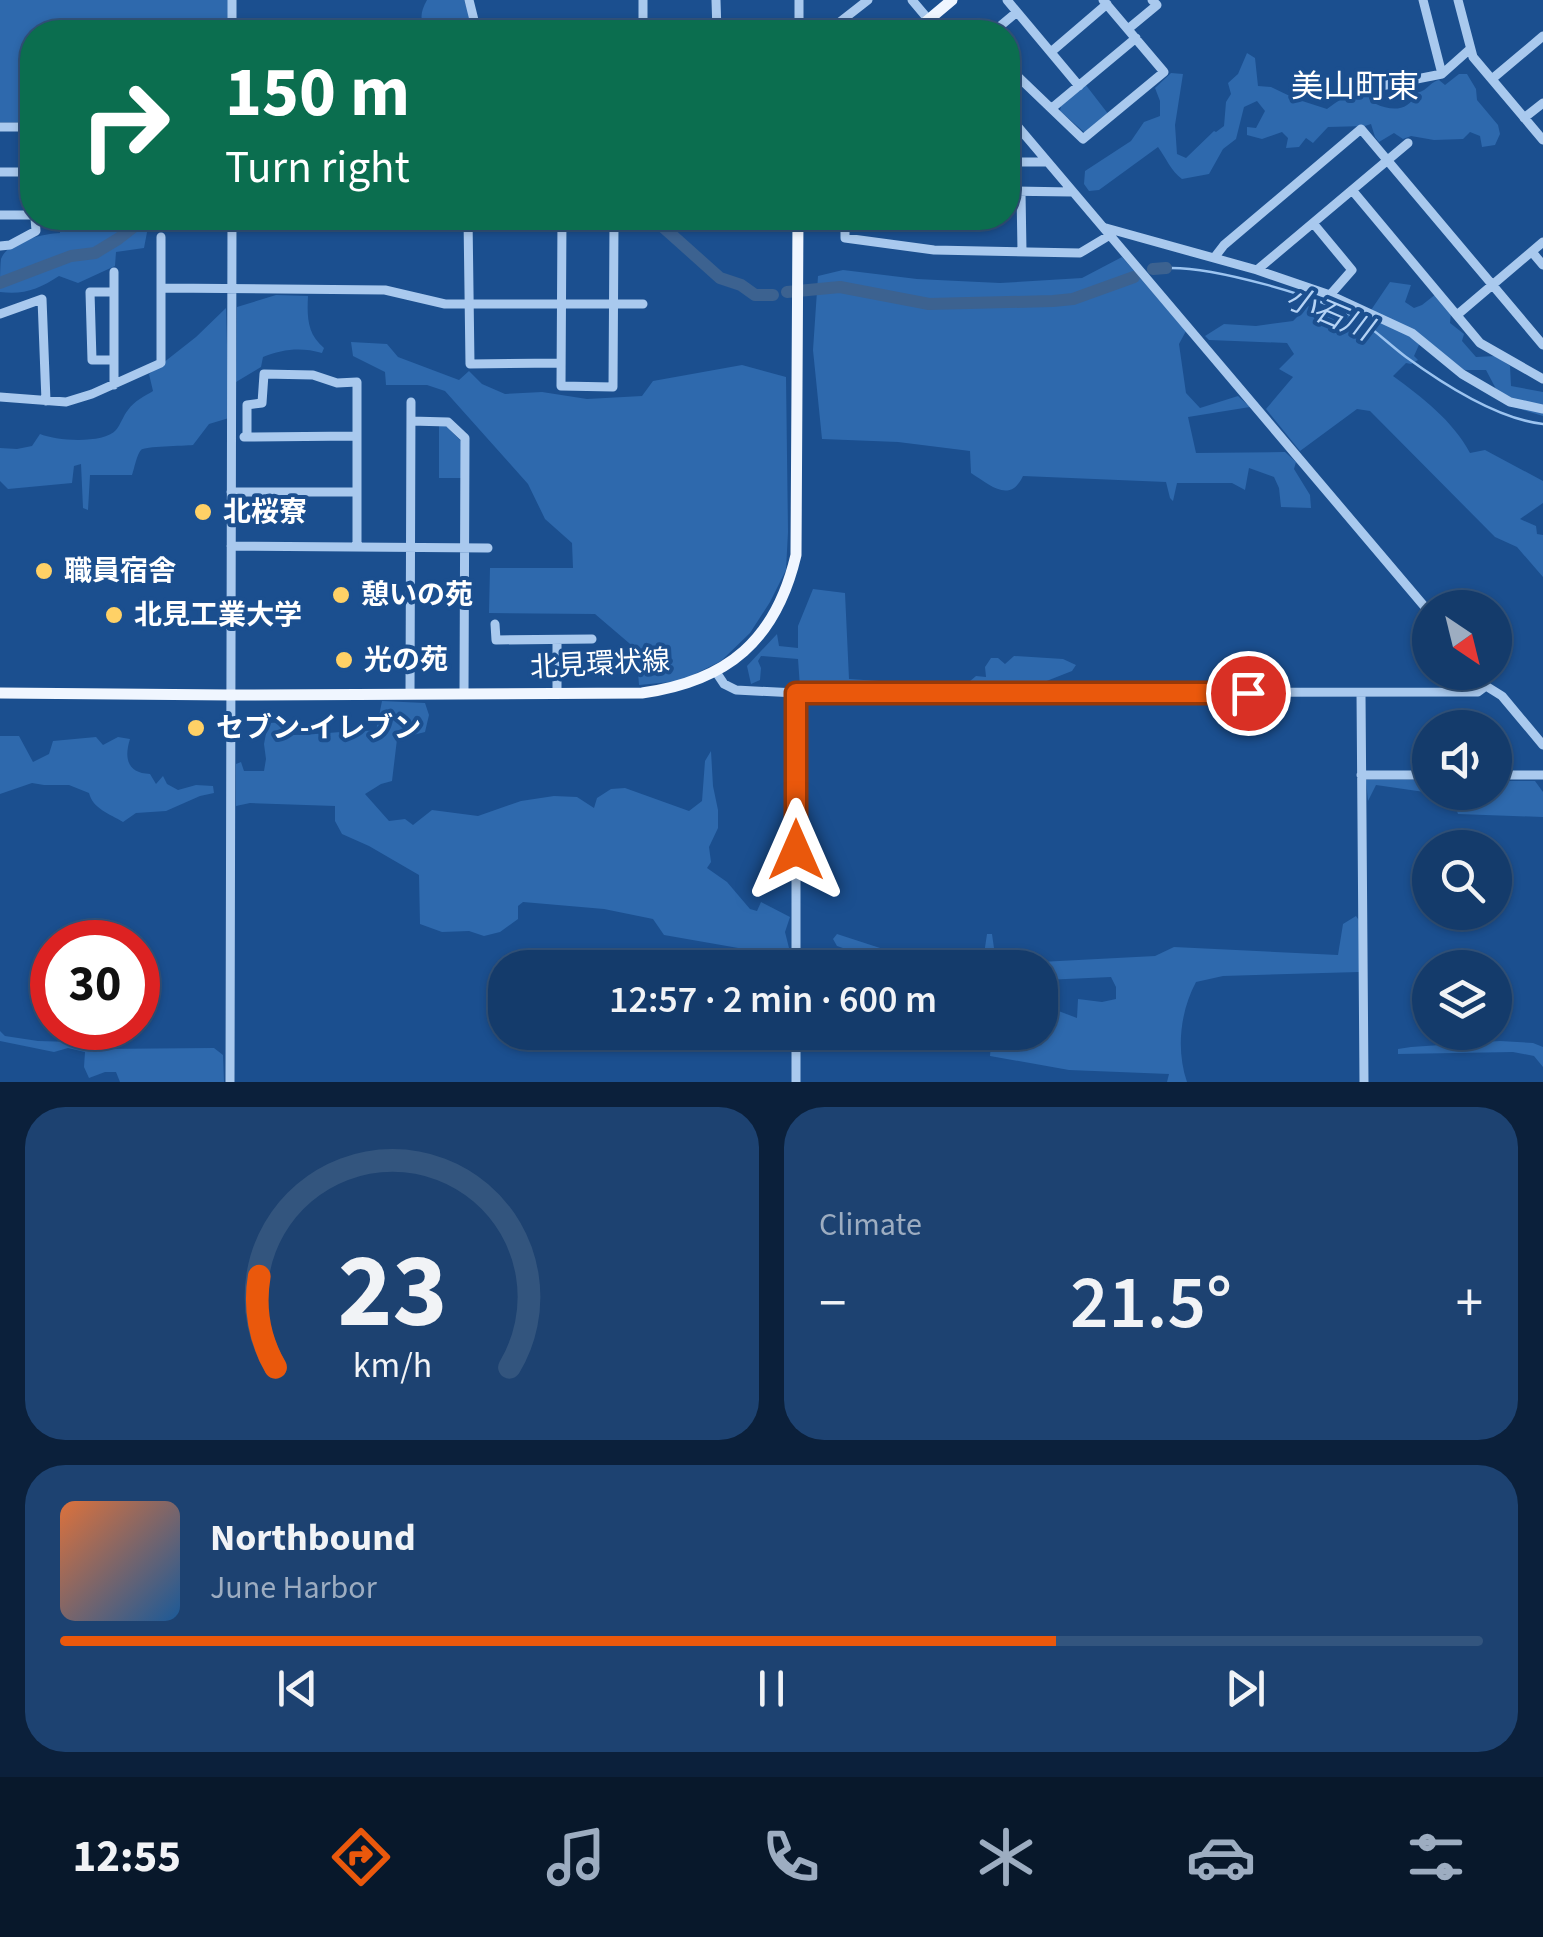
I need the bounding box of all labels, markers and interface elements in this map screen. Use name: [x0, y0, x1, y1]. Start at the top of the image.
text: 150 m: [225, 43, 410, 143]
icon: right: [60, 60, 190, 190]
district label: 美山町東: [1291, 64, 1419, 110]
text: Turn right: [225, 136, 410, 200]
water label: 小石川: [1279, 277, 1382, 353]
place label: 北桜寮: [223, 492, 307, 532]
marker: 北桜寮: [192, 501, 214, 523]
place label: 職員宿舎: [64, 551, 176, 591]
marker: 職員宿舎: [33, 560, 55, 582]
place label: 憩いの苑: [361, 575, 473, 615]
marker: 憩いの苑: [330, 584, 352, 606]
north arrow: [1412, 590, 1512, 690]
map controls: [1412, 590, 1512, 1050]
place label: 北見工業大学: [134, 595, 302, 635]
marker: 北見工業大学: [103, 604, 125, 626]
place label: 光の苑: [364, 640, 448, 680]
street label: 北見環状線: [529, 640, 671, 688]
marker: 光の苑: [333, 649, 355, 671]
pin: [1206, 651, 1291, 736]
icon: arrive: [1221, 666, 1276, 721]
place label: セブン-イレブン: [216, 708, 421, 748]
button: sound: [1412, 710, 1512, 810]
marker: セブン-イレブン: [185, 717, 207, 739]
position arrow: [744, 798, 848, 902]
button: search: [1412, 830, 1512, 930]
speed limit sign: 30: [30, 920, 160, 1050]
button: layers: [1412, 950, 1512, 1050]
text: 12:57 · 2 min · 600 m: [609, 973, 937, 1027]
text: Climate: [819, 1202, 922, 1248]
text: 23: [337, 1219, 447, 1367]
text: 21.5°: [1070, 1250, 1232, 1357]
text: −: [819, 1265, 846, 1343]
text: +: [1456, 1265, 1483, 1343]
text: km/h: [352, 1340, 432, 1391]
text: Northbound: [210, 1511, 416, 1565]
text: June Harbor: [210, 1565, 377, 1611]
icon: previous: [270, 1661, 325, 1716]
icon: pause: [744, 1661, 799, 1716]
icon: next: [1218, 1661, 1273, 1716]
icon: directions: [326, 1822, 396, 1892]
icon: music: [541, 1822, 611, 1892]
icon: phone: [756, 1822, 826, 1892]
icon: climate: [971, 1822, 1041, 1892]
icon: car: [1186, 1822, 1256, 1892]
icon: filters: [1401, 1822, 1471, 1892]
text: 12:55: [72, 1825, 181, 1889]

